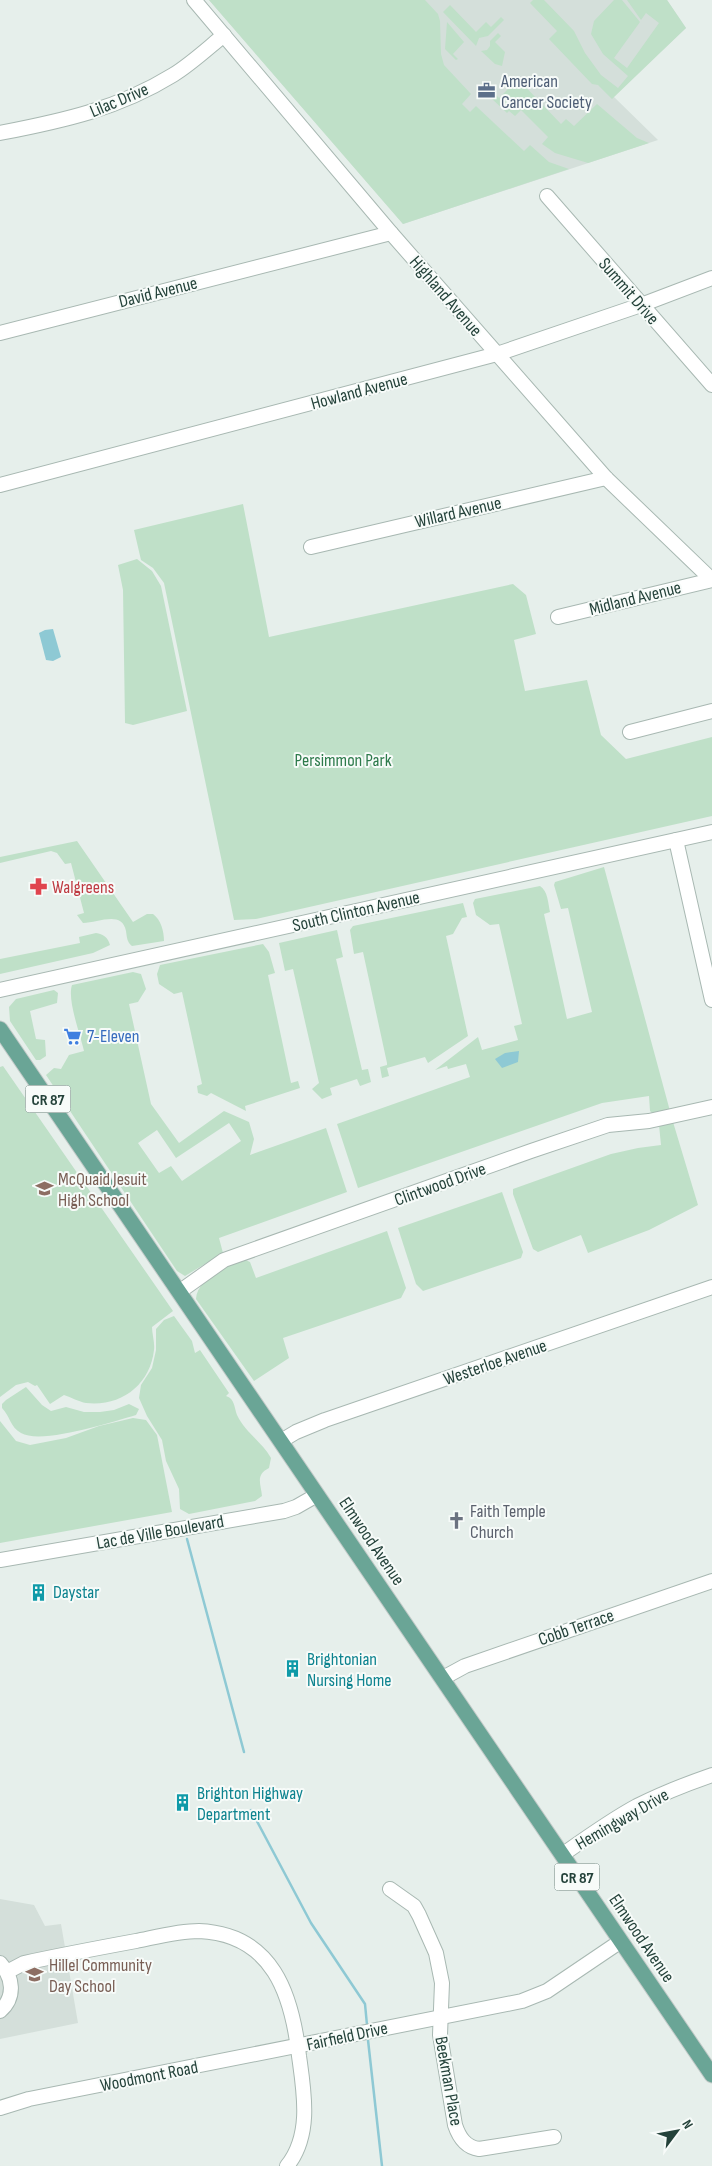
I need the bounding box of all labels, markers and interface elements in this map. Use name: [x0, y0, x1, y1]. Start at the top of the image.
place label: American Cancer Society: [500, 71, 592, 113]
street label: Lilac Drive: [87, 79, 152, 122]
office icon: American Cancer Society: [477, 81, 497, 101]
street label: Highland Avenue: [405, 252, 486, 341]
street label: Summit Drive: [594, 254, 663, 329]
street label: David Avenue: [117, 273, 200, 312]
street label: Howland Avenue: [309, 369, 410, 414]
street label: Willard Avenue: [413, 492, 503, 533]
street label: Midland Avenue: [587, 577, 683, 620]
park label: Persimmon Park: [294, 750, 392, 771]
pharmacy icon: Walgreens: [28, 877, 48, 897]
place label: Walgreens: [52, 877, 114, 898]
street label: South Clinton Avenue: [291, 887, 422, 936]
supermarket icon: 7-Eleven: [63, 1026, 83, 1046]
place label: 7-Eleven: [87, 1026, 140, 1047]
road number: CR 87: [26, 1086, 70, 1112]
street label: Clintwood Drive: [392, 1158, 489, 1211]
place label: McQuaid Jesuit High School: [58, 1169, 147, 1211]
school or university icon: McQuaid Jesuit High School: [34, 1179, 54, 1199]
street label: Westerloe Avenue: [441, 1335, 550, 1390]
street label: Elmwood Avenue: [334, 1493, 409, 1589]
place label: Faith Temple Church: [470, 1501, 546, 1543]
street label: Lac de Ville Boulevard: [95, 1511, 225, 1554]
church icon: Faith Temple Church: [446, 1511, 466, 1531]
building icon: Daystar: [29, 1582, 49, 1602]
place label: Daystar: [53, 1582, 99, 1603]
street label: Cobb Terrace: [536, 1605, 617, 1650]
place label: Brightonian Nursing Home: [307, 1649, 392, 1691]
building icon: Brightonian Nursing Home: [283, 1659, 303, 1679]
place label: Brighton Highway Department: [197, 1783, 303, 1825]
street label: Hemingway Drive: [572, 1784, 673, 1855]
building icon: Brighton Highway Department: [173, 1793, 193, 1813]
road number: CR 87: [554, 1864, 600, 1890]
street label: Elmwood Avenue: [604, 1890, 679, 1986]
place label: Hillel Community Day School: [49, 1955, 152, 1997]
school or university icon: Hillel Community Day School: [25, 1965, 45, 1985]
street label: Fairfield Drive: [305, 2018, 390, 2055]
street label: Beekman Place: [430, 2035, 467, 2128]
street label: Woodmont Road: [98, 2057, 200, 2096]
north arrow: [652, 2106, 702, 2156]
text: N: [678, 2117, 697, 2132]

